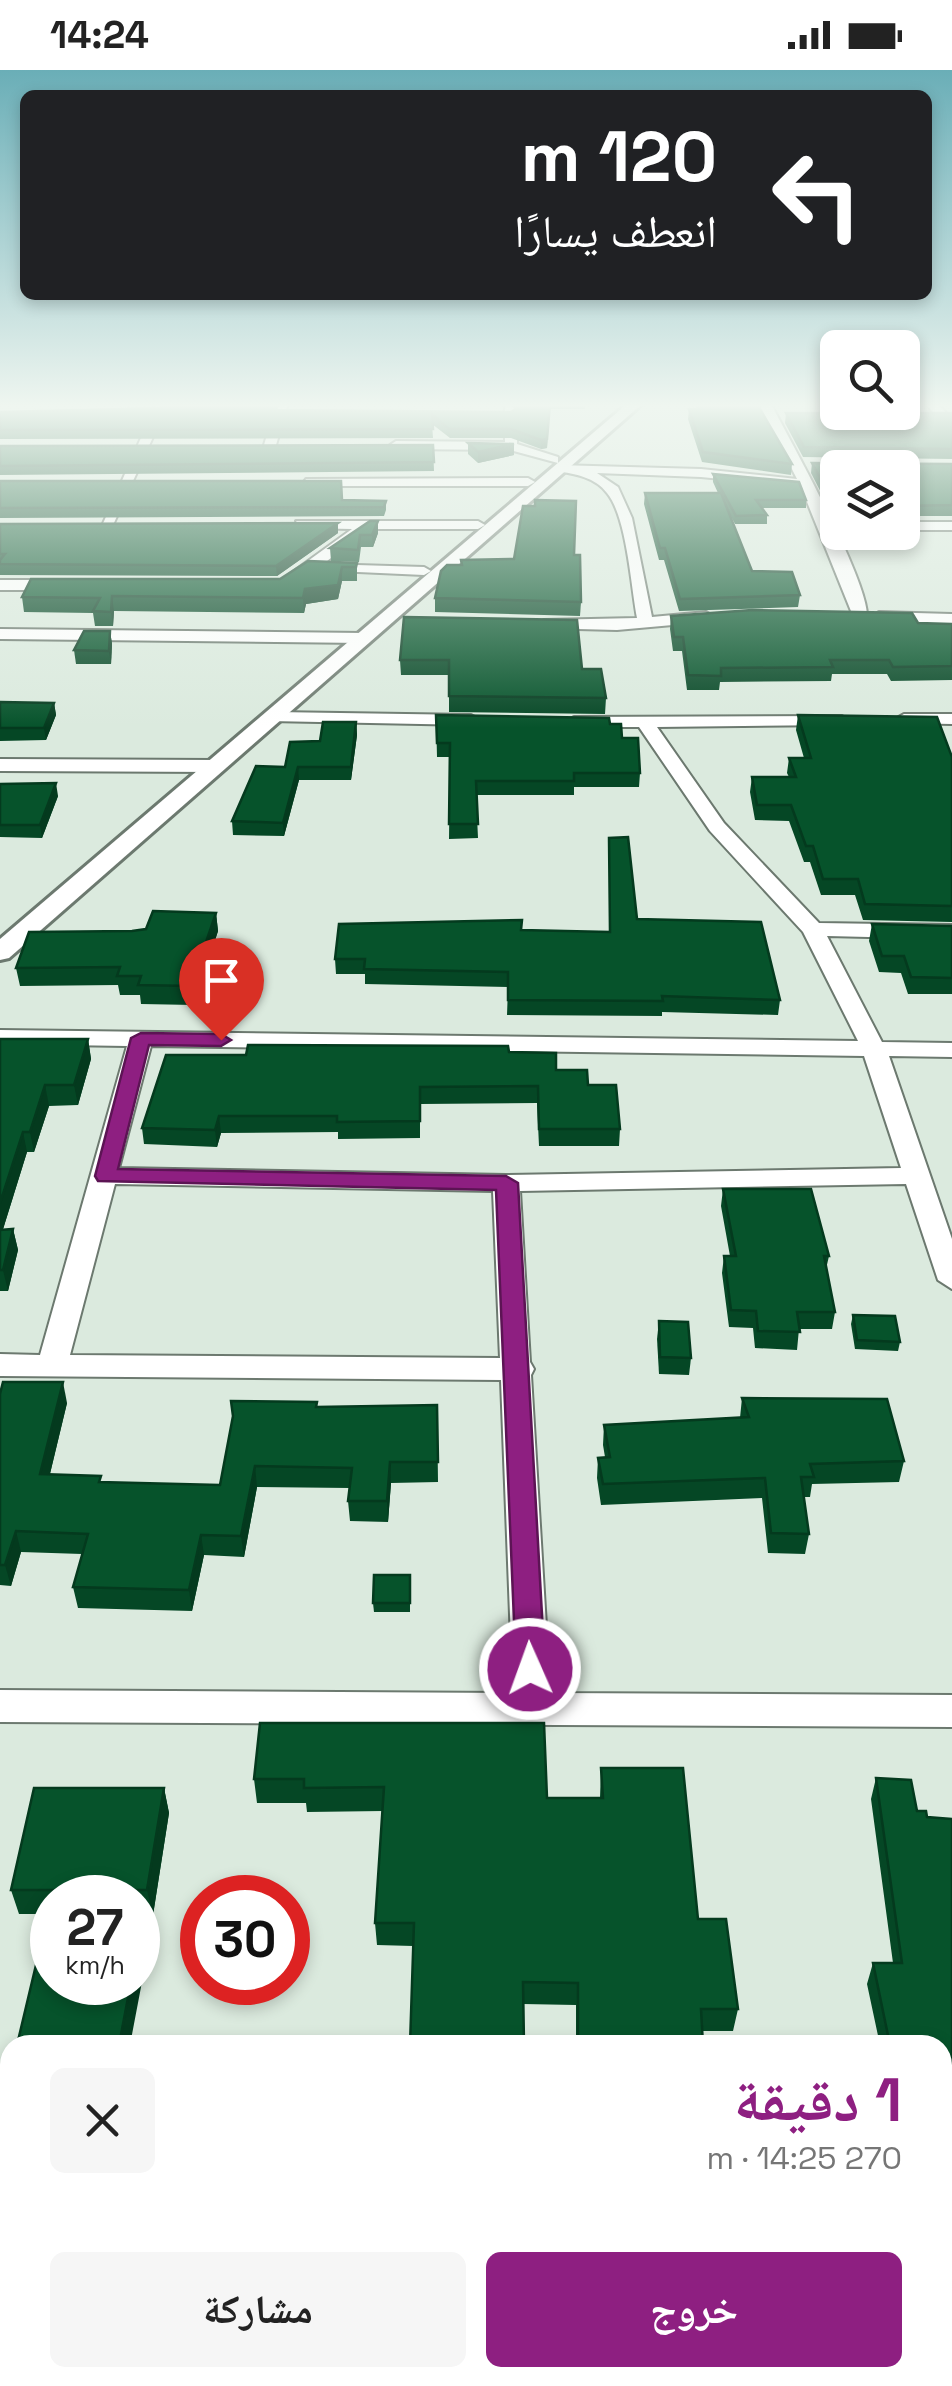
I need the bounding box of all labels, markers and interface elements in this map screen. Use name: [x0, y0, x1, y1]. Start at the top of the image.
text: 14:24: [50, 11, 149, 59]
text: 120 m: [521, 112, 717, 201]
icon: left: [752, 130, 882, 260]
text: انعطف يسارًا: [514, 203, 717, 260]
map controls: [820, 330, 920, 550]
button: search: [820, 330, 920, 430]
button: layers: [820, 450, 920, 550]
pin: [179, 938, 264, 1041]
icon: arrive: [194, 953, 249, 1008]
position arrow: [478, 1617, 582, 1721]
speed limit sign: 30: [180, 1875, 310, 2005]
text: 27: [67, 1896, 123, 1960]
text: km/h: [65, 1949, 125, 1981]
text: 1 دقيقة: [734, 2062, 902, 2139]
button: close: [50, 2068, 155, 2173]
text: 270 m · 14:25: [707, 2138, 902, 2178]
button: مشاركة: [50, 2252, 466, 2367]
button: خروج: [486, 2252, 902, 2367]

